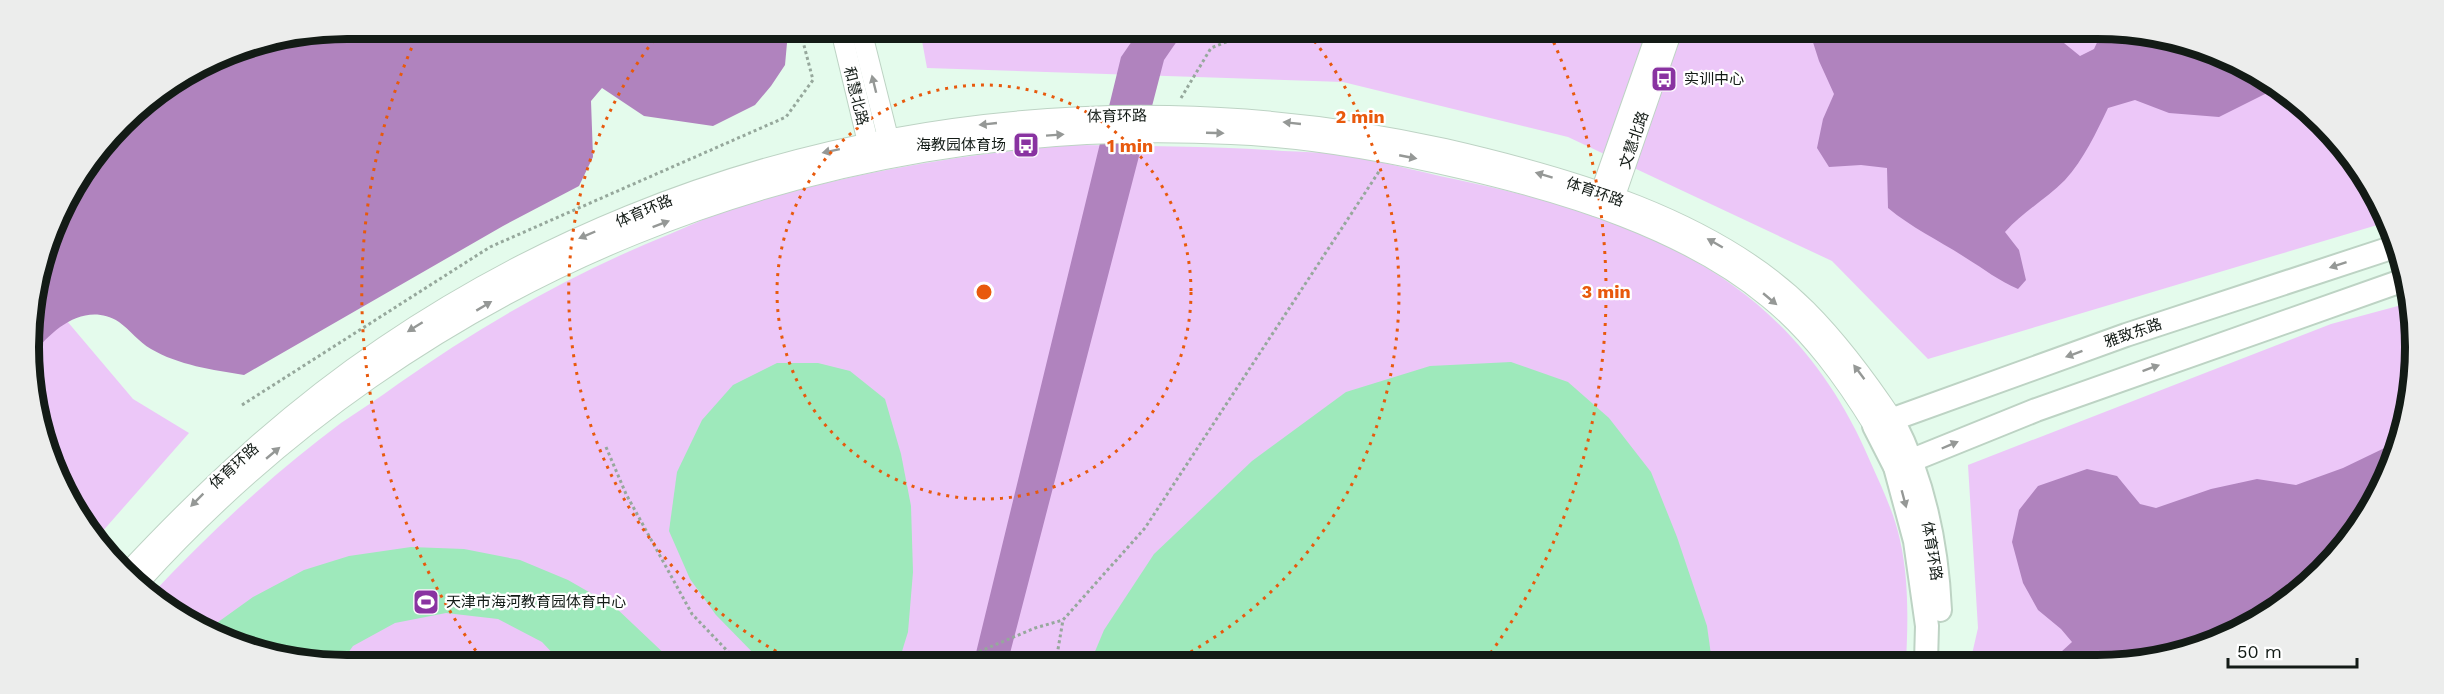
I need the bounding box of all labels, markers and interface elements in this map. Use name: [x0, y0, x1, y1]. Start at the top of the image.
bus stop icon: 实训中心: [1649, 64, 1679, 94]
street label: 和慧北路: [840, 65, 872, 127]
place label: 实训中心: [1684, 70, 1744, 88]
one-way arrow: [869, 75, 879, 93]
street label: 体育环路: [1087, 106, 1147, 126]
text: 2 min: [1335, 106, 1385, 127]
street label: 文慧北路: [1616, 109, 1652, 171]
one-way arrow: [1282, 118, 1301, 128]
one-way arrow: [979, 119, 998, 129]
one-way arrow: [1205, 128, 1224, 138]
bus stop icon: 海教园体育场: [1011, 130, 1041, 160]
one-way arrow: [1045, 131, 1064, 140]
text: 1 min: [1107, 135, 1153, 156]
place label: 海教园体育场: [916, 136, 1006, 154]
one-way arrow: [821, 147, 840, 156]
one-way arrow: [1399, 153, 1418, 162]
one-way arrow: [1535, 170, 1553, 179]
street label: 体育环路: [1564, 174, 1626, 210]
street label: 体育环路: [613, 191, 675, 231]
one-way arrow: [652, 218, 670, 228]
one-way arrow: [578, 230, 596, 240]
one-way arrow: [1706, 238, 1723, 248]
one-way arrow: [2329, 261, 2347, 270]
text: 3 min: [1581, 281, 1631, 302]
centre of rings: [974, 282, 994, 302]
one-way arrow: [1762, 293, 1778, 306]
one-way arrow: [476, 301, 492, 312]
street label: 雅致东路: [2102, 315, 2164, 351]
one-way arrow: [407, 322, 423, 333]
one-way arrow: [2065, 350, 2083, 359]
one-way arrow: [2143, 363, 2161, 373]
one-way arrow: [1852, 364, 1865, 380]
street label: 体育环路: [206, 439, 262, 493]
one-way arrow: [1941, 440, 1959, 450]
one-way arrow: [265, 447, 280, 460]
one-way arrow: [1900, 491, 1909, 509]
one-way arrow: [191, 493, 205, 507]
street label: 体育环路: [1918, 520, 1946, 582]
sports icon: 天津市海河教育园体育中心: [411, 587, 441, 617]
place label: 天津市海河教育园体育中心: [446, 593, 626, 611]
scale bar: [2228, 631, 2357, 669]
text: 50 m: [2237, 641, 2282, 662]

